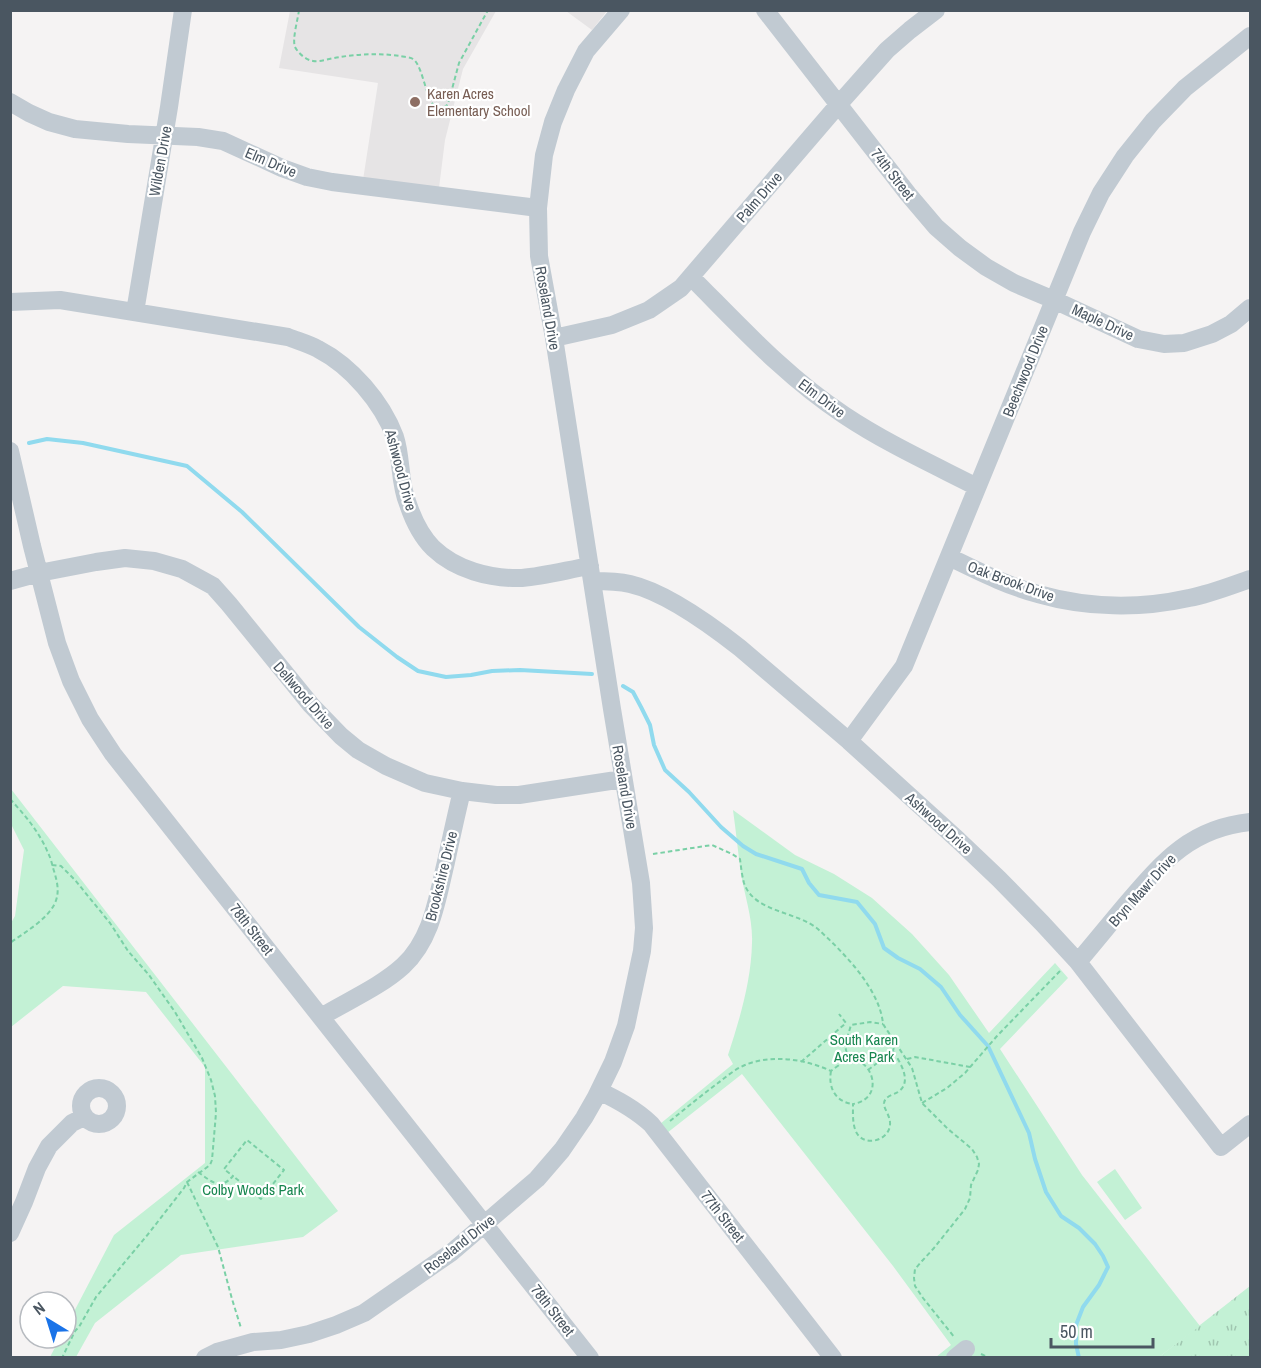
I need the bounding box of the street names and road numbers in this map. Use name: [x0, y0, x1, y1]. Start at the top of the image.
street label: Wilden Drive: [143, 124, 177, 198]
street label: Elm Drive: [242, 142, 300, 182]
street label: 74th Street: [866, 144, 920, 205]
street label: Palm Drive: [731, 167, 787, 227]
street label: Roseland Drive: [530, 264, 566, 352]
street label: Maple Drive: [1069, 298, 1138, 346]
street label: Beechwood Drive: [997, 322, 1053, 420]
street label: Elm Drive: [794, 373, 850, 423]
street label: Ashwood Drive: [380, 426, 422, 513]
street label: Oak Brook Drive: [965, 556, 1057, 606]
street label: Dellwood Drive: [269, 657, 339, 733]
street label: Roseland Drive: [607, 743, 643, 831]
street label: Ashwood Drive: [900, 787, 977, 859]
street label: Brookshire Drive: [420, 829, 462, 923]
street label: Bryn Mawr Drive: [1104, 849, 1181, 931]
street label: 78th Street: [225, 899, 279, 960]
street label: 77th Street: [696, 1186, 750, 1247]
street label: Roseland Drive: [419, 1210, 499, 1278]
street label: 78th Street: [526, 1280, 580, 1341]

